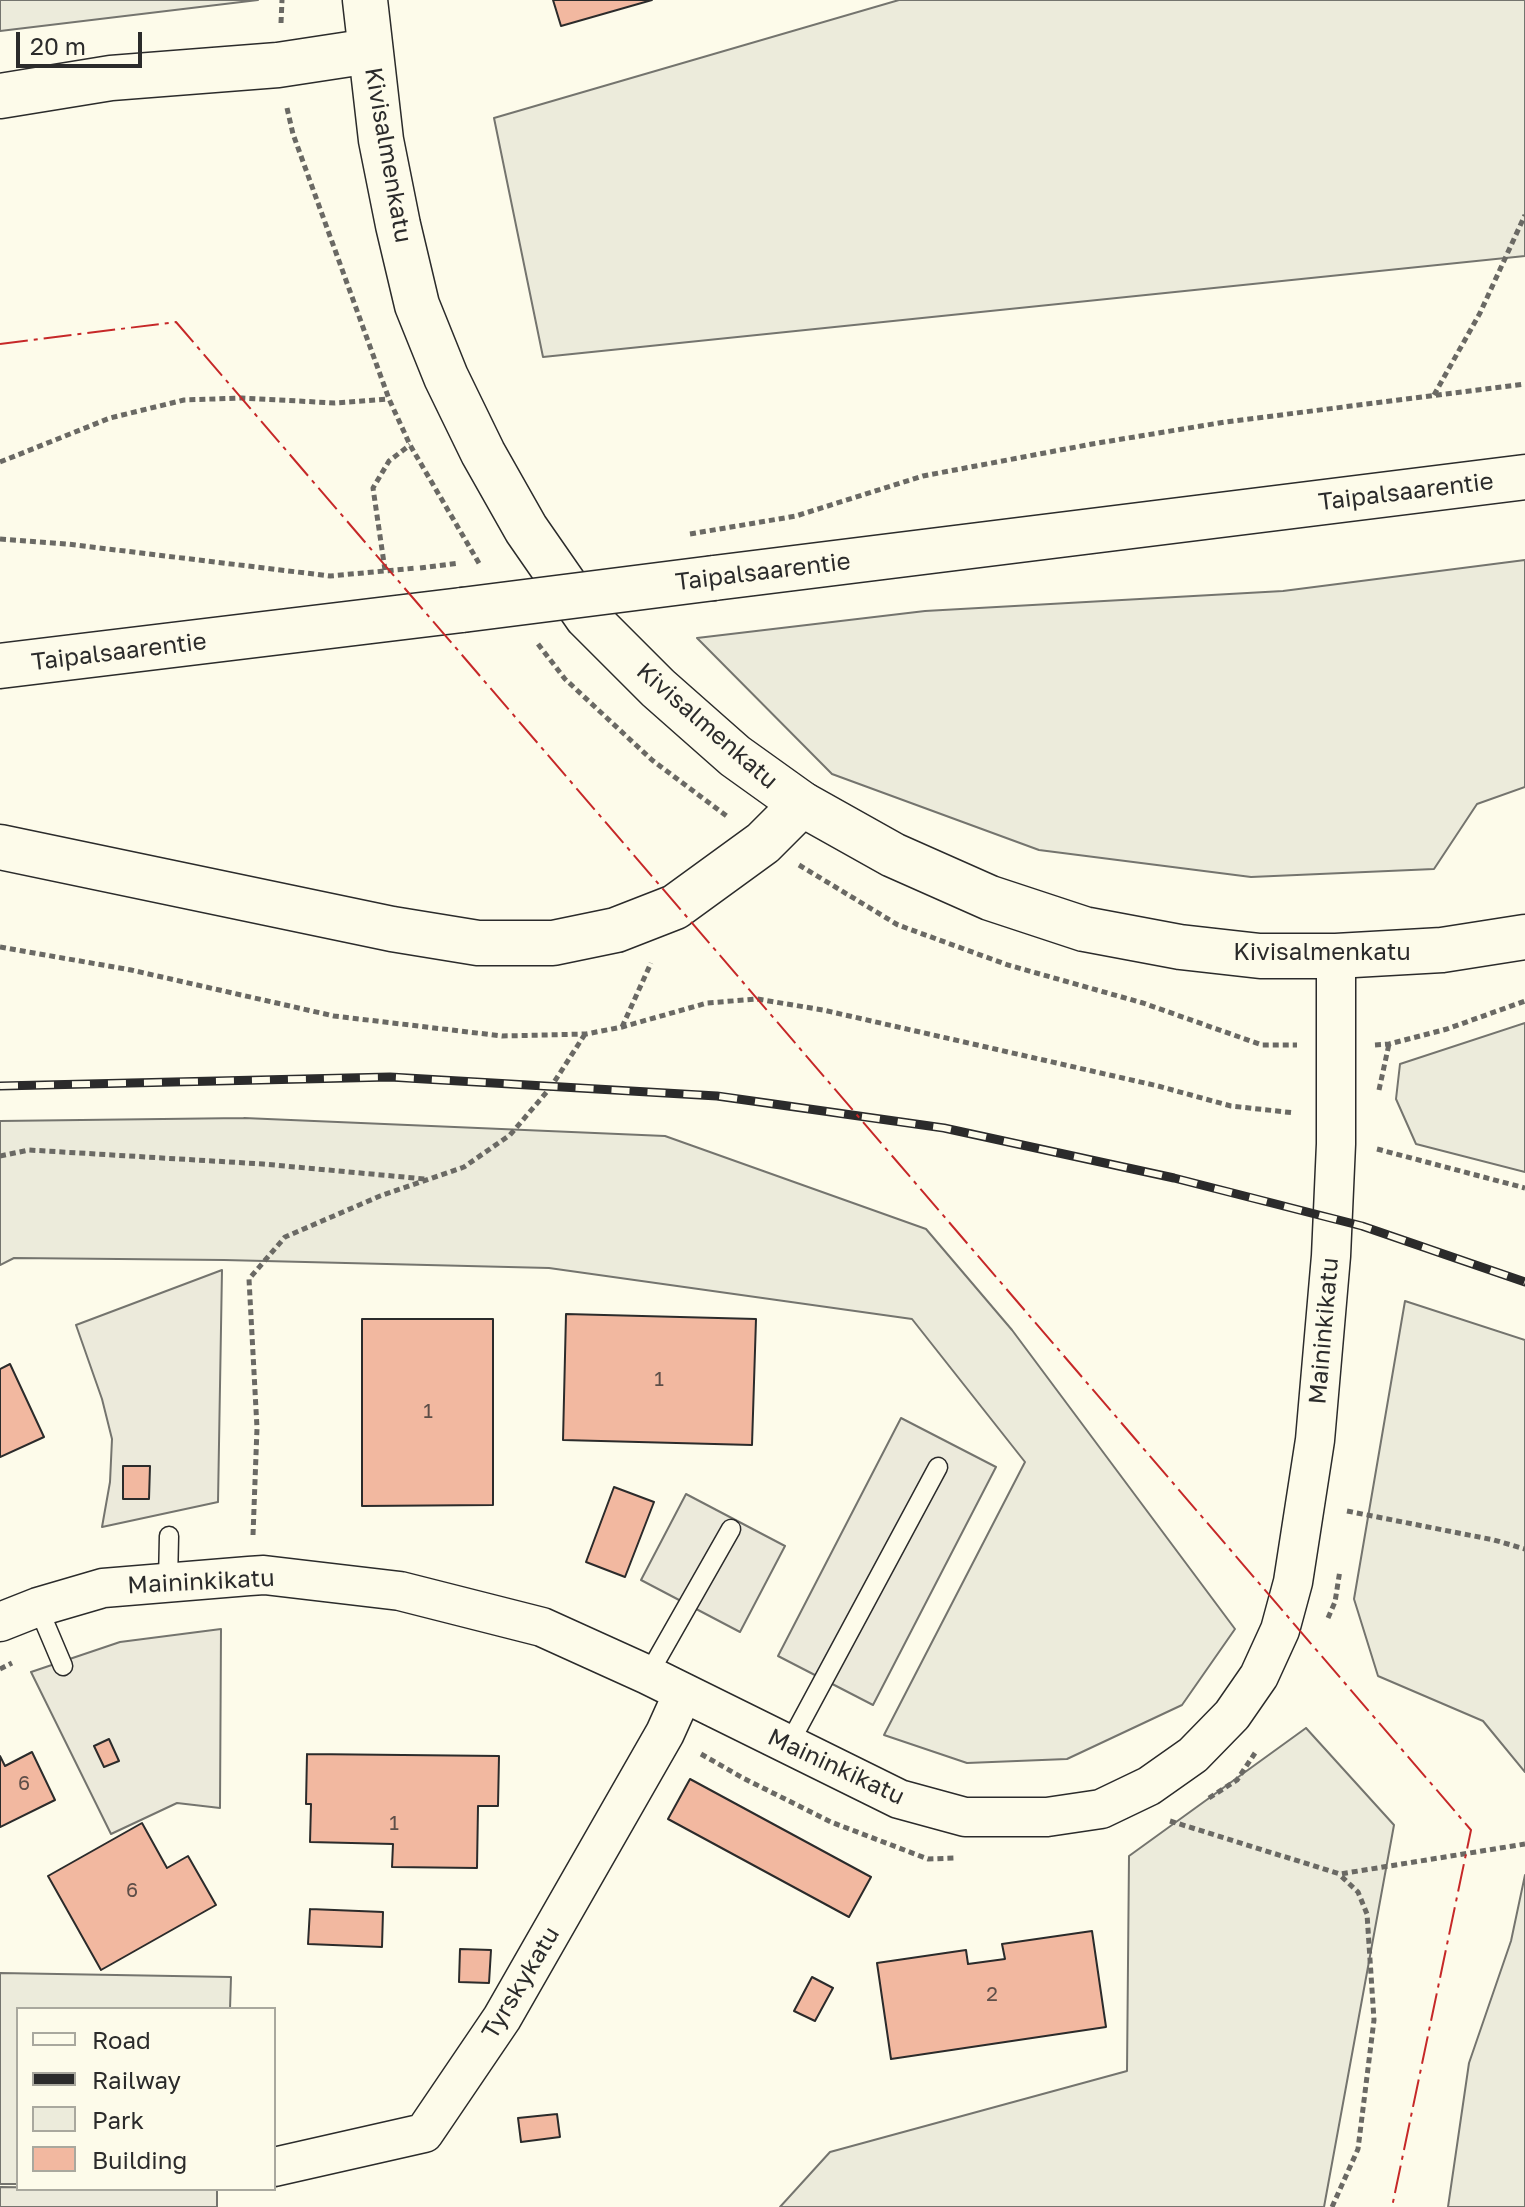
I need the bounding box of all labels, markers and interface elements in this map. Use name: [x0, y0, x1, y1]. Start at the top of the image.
scale bar: [20, 16, 146, 66]
text: 20 m: [30, 31, 86, 60]
street label: Kivisalmenkatu: [358, 65, 418, 245]
street label: Taipalsaarentie: [1317, 467, 1495, 517]
street label: Taipalsaarentie: [674, 547, 852, 597]
street label: Taipalsaarentie: [30, 627, 208, 677]
street label: Kivisalmenkatu: [631, 657, 783, 795]
street label: Kivisalmenkatu: [1233, 938, 1411, 966]
street label: Maininkikatu: [1303, 1256, 1345, 1406]
house number: 1: [654, 1368, 664, 1392]
house number: 1: [423, 1400, 433, 1424]
street label: Maininkikatu: [127, 1564, 275, 1600]
street label: Maininkikatu: [763, 1723, 909, 1811]
house number: 6: [18, 1772, 30, 1796]
house number: 1: [389, 1812, 399, 1836]
house number: 6: [126, 1879, 138, 1903]
street label: Tyrskykatu: [476, 1921, 566, 2045]
house number: 2: [986, 1983, 998, 2007]
legend: [16, 2007, 276, 2191]
text: Road: [92, 2025, 151, 2054]
text: Railway: [92, 2065, 181, 2094]
text: Park: [92, 2105, 144, 2134]
text: Building: [92, 2145, 187, 2174]

